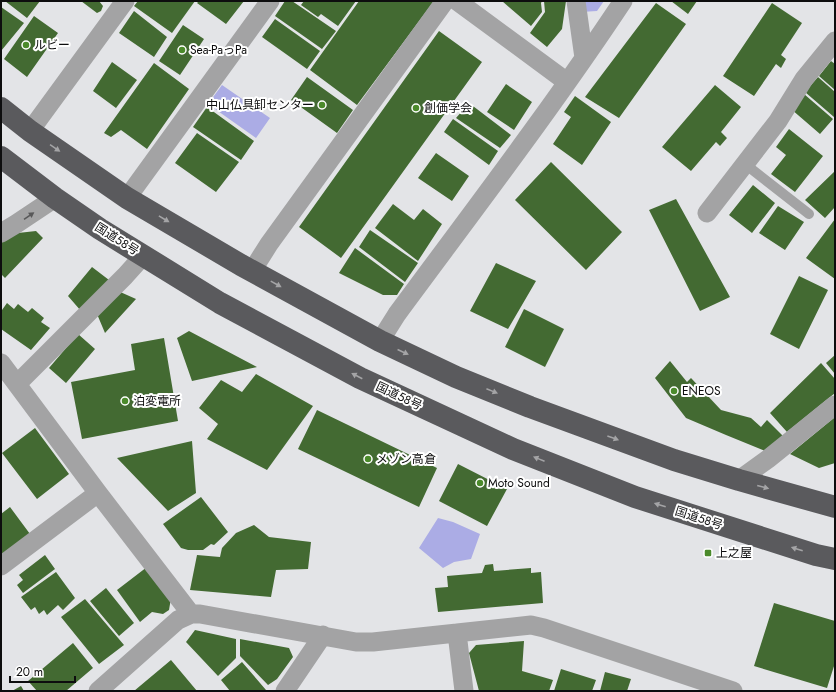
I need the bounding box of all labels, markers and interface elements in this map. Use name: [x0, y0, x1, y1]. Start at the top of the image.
place label: ルビー: [34, 36, 70, 54]
marker: ルビー: [21, 40, 31, 50]
place label: Sea-PaっPa: [190, 41, 247, 59]
marker: Sea-PaっPa: [177, 45, 187, 55]
place label: 中山仏具卸センター: [206, 96, 314, 114]
place label: 創価学会: [424, 99, 472, 117]
marker: 中山仏具卸センター: [317, 100, 327, 110]
marker: 創価学会: [411, 103, 421, 113]
one-way arrow: [50, 144, 60, 152]
one-way arrow: [23, 212, 34, 220]
one-way arrow: [158, 216, 170, 223]
street label: 国道58号: [91, 218, 143, 260]
one-way arrow: [270, 281, 282, 287]
one-way arrow: [398, 349, 409, 355]
one-way arrow: [351, 373, 363, 380]
street label: 国道58号: [373, 377, 425, 415]
place label: ENEOS: [682, 382, 721, 400]
marker: ENEOS: [669, 386, 679, 396]
one-way arrow: [486, 389, 498, 395]
place label: 泊変電所: [133, 392, 181, 410]
marker: 泊変電所: [120, 396, 130, 406]
one-way arrow: [608, 435, 620, 441]
place label: メゾン高倉: [376, 450, 436, 468]
marker: メゾン高倉: [363, 454, 373, 464]
one-way arrow: [532, 456, 544, 462]
place label: Moto Sound: [488, 474, 550, 492]
marker: Moto Sound: [475, 478, 485, 488]
one-way arrow: [758, 484, 770, 490]
one-way arrow: [654, 502, 666, 508]
street label: 国道58号: [673, 502, 725, 534]
place label: 上之屋: [716, 544, 752, 562]
one-way arrow: [791, 546, 803, 552]
marker: 上之屋: [703, 548, 713, 558]
scale bar: [10, 658, 75, 684]
text: 20 m: [16, 663, 43, 681]

